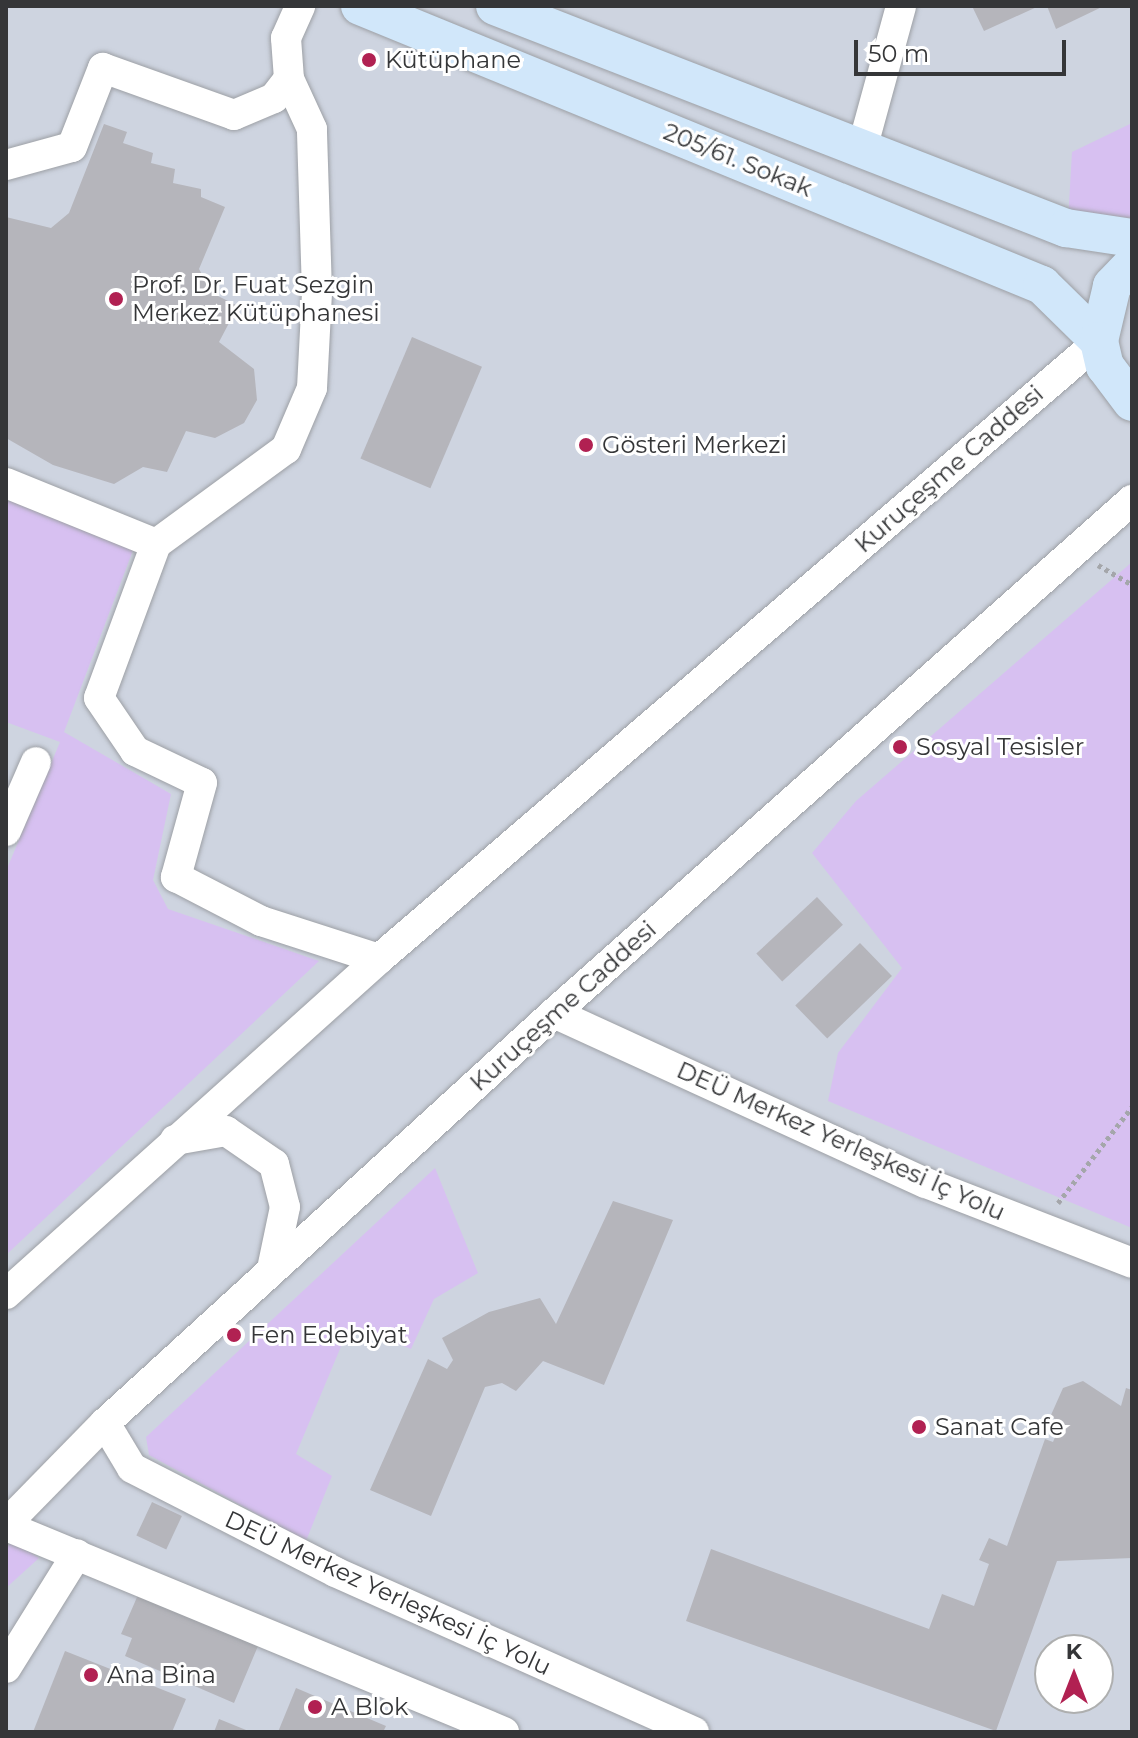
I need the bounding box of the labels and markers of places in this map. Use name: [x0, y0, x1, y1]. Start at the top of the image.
place label: Kütüphane: [385, 46, 521, 74]
marker: Kütüphane: [360, 51, 378, 69]
place label: Prof. Dr. Fuat Sezgin Merkez Kütüphanesi: [132, 271, 380, 327]
marker: Prof. Dr. Fuat Sezgin Merkez Kütüphanesi: [107, 290, 125, 308]
place label: Gösteri Merkezi: [602, 431, 787, 459]
marker: Gösteri Merkezi: [577, 436, 595, 454]
place label: Sosyal Tesisler: [916, 733, 1084, 761]
marker: Sosyal Tesisler: [891, 738, 909, 756]
place label: Fen Edebiyat: [250, 1321, 407, 1349]
marker: Fen Edebiyat: [225, 1326, 243, 1344]
place label: Sanat Cafe: [935, 1413, 1064, 1441]
marker: Sanat Cafe: [910, 1418, 928, 1436]
place label: Ana Bina: [107, 1661, 216, 1689]
marker: Ana Bina: [82, 1666, 100, 1684]
place label: A Blok: [331, 1693, 408, 1721]
marker: A Blok: [306, 1698, 324, 1716]

